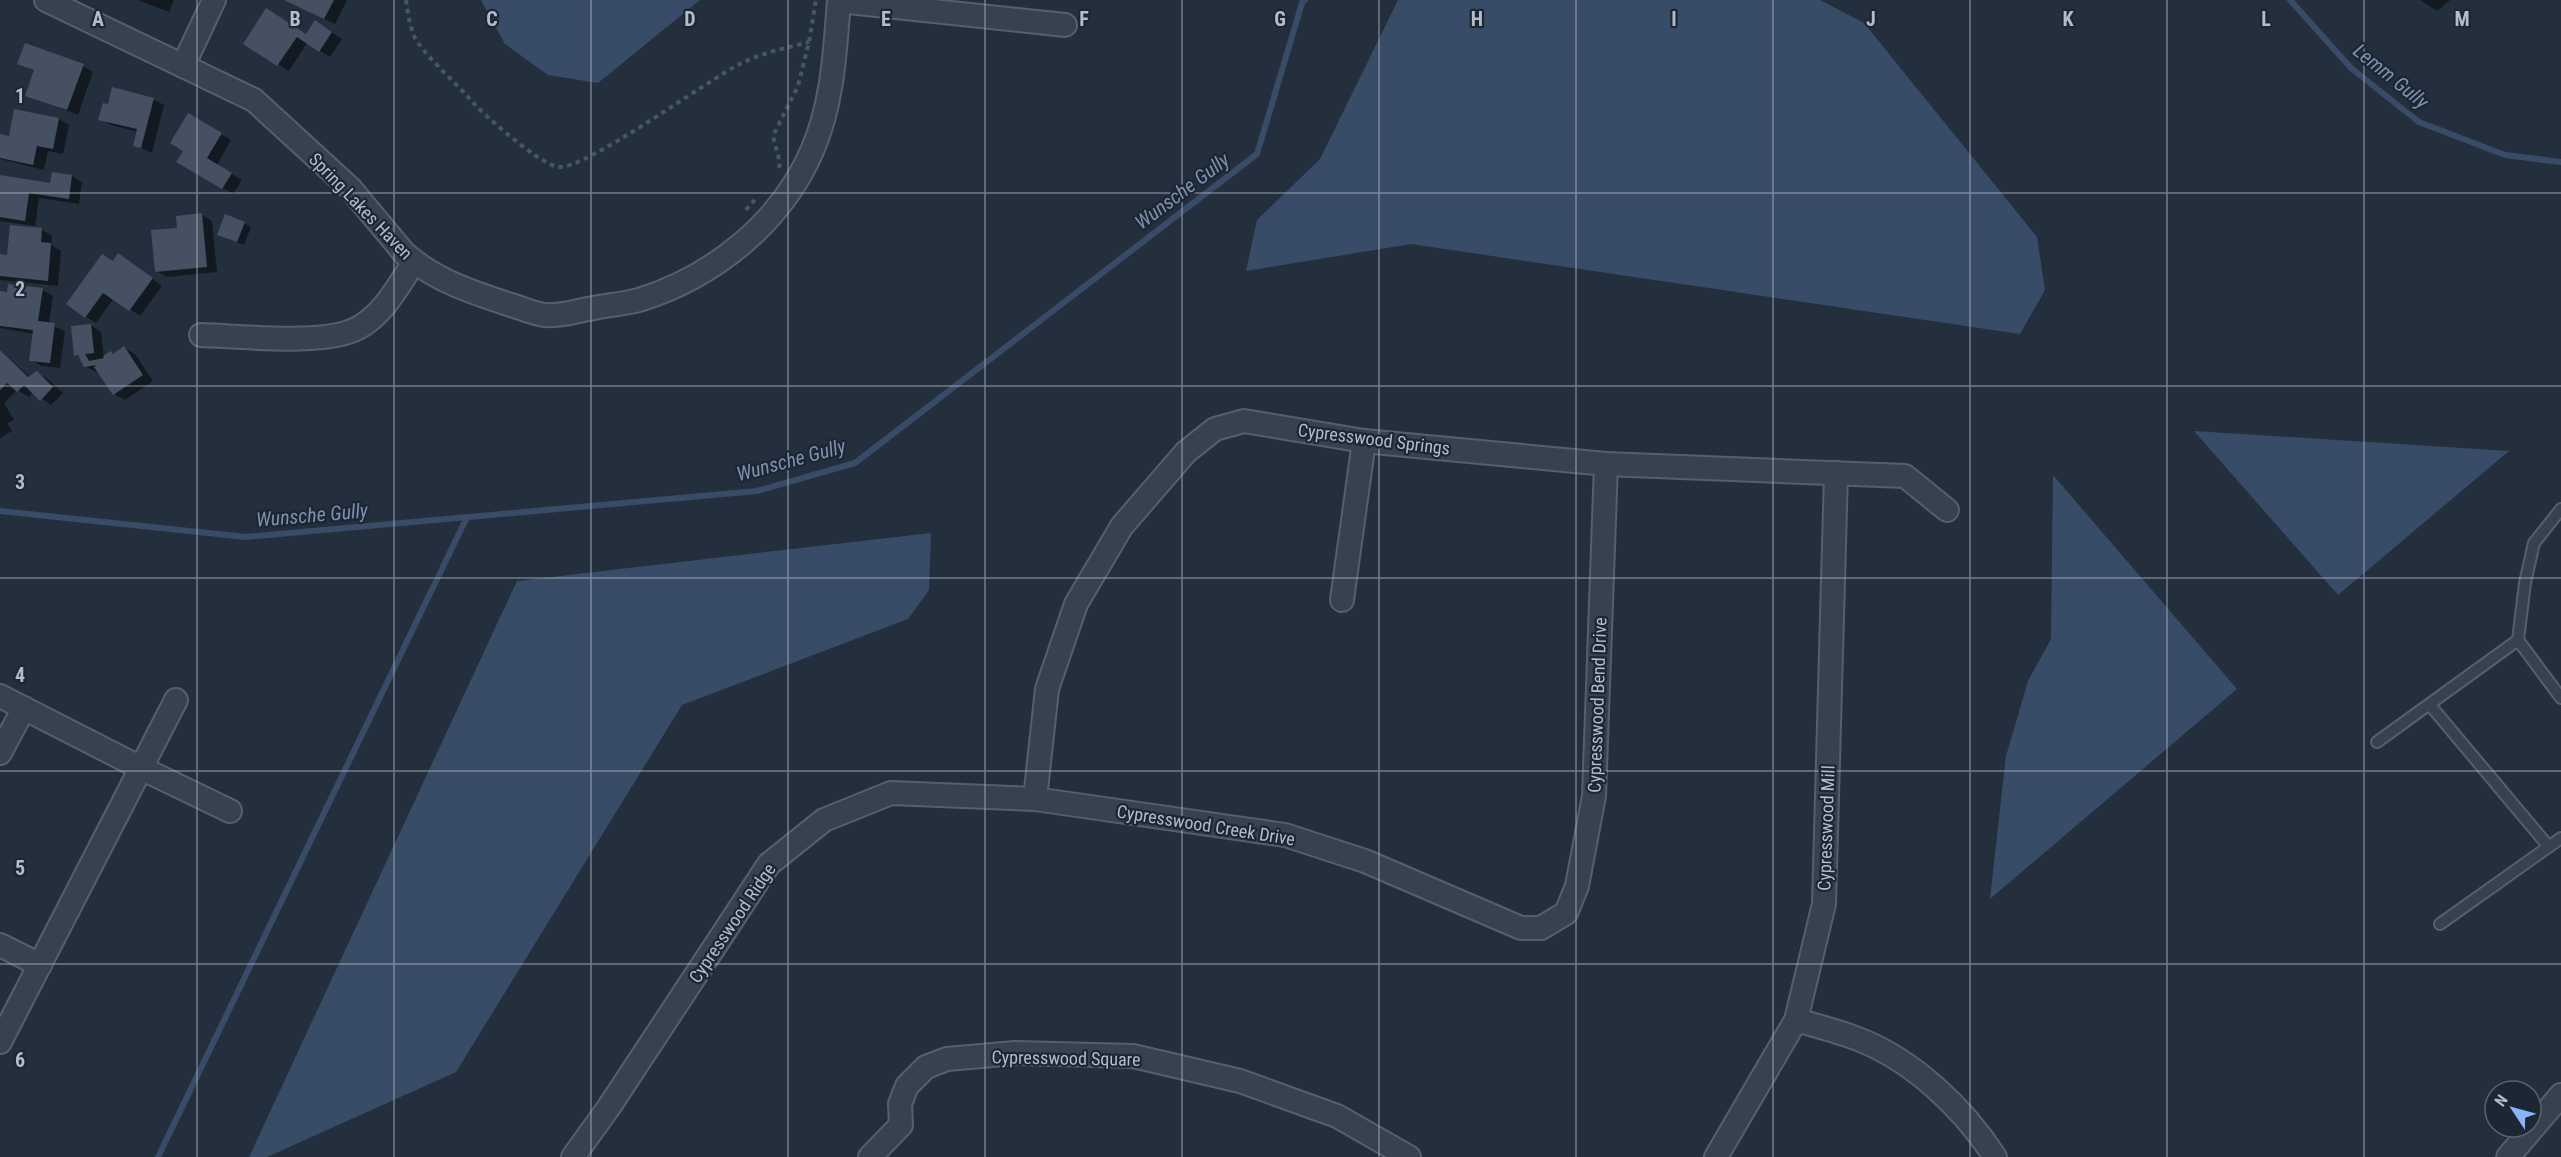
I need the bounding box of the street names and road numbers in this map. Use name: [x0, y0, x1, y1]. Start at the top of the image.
street label: Spring Lakes Haven: [305, 148, 417, 264]
street label: Cypresswood Springs: [1297, 419, 1451, 459]
street label: Cypresswood Bend Drive: [1583, 617, 1611, 793]
street label: Cypresswood Mill: [1813, 765, 1839, 891]
street label: Cypresswood Creek Drive: [1115, 801, 1297, 849]
street label: Cypresswood Ridge: [684, 859, 780, 987]
street label: Cypresswood Square: [991, 1046, 1141, 1070]

